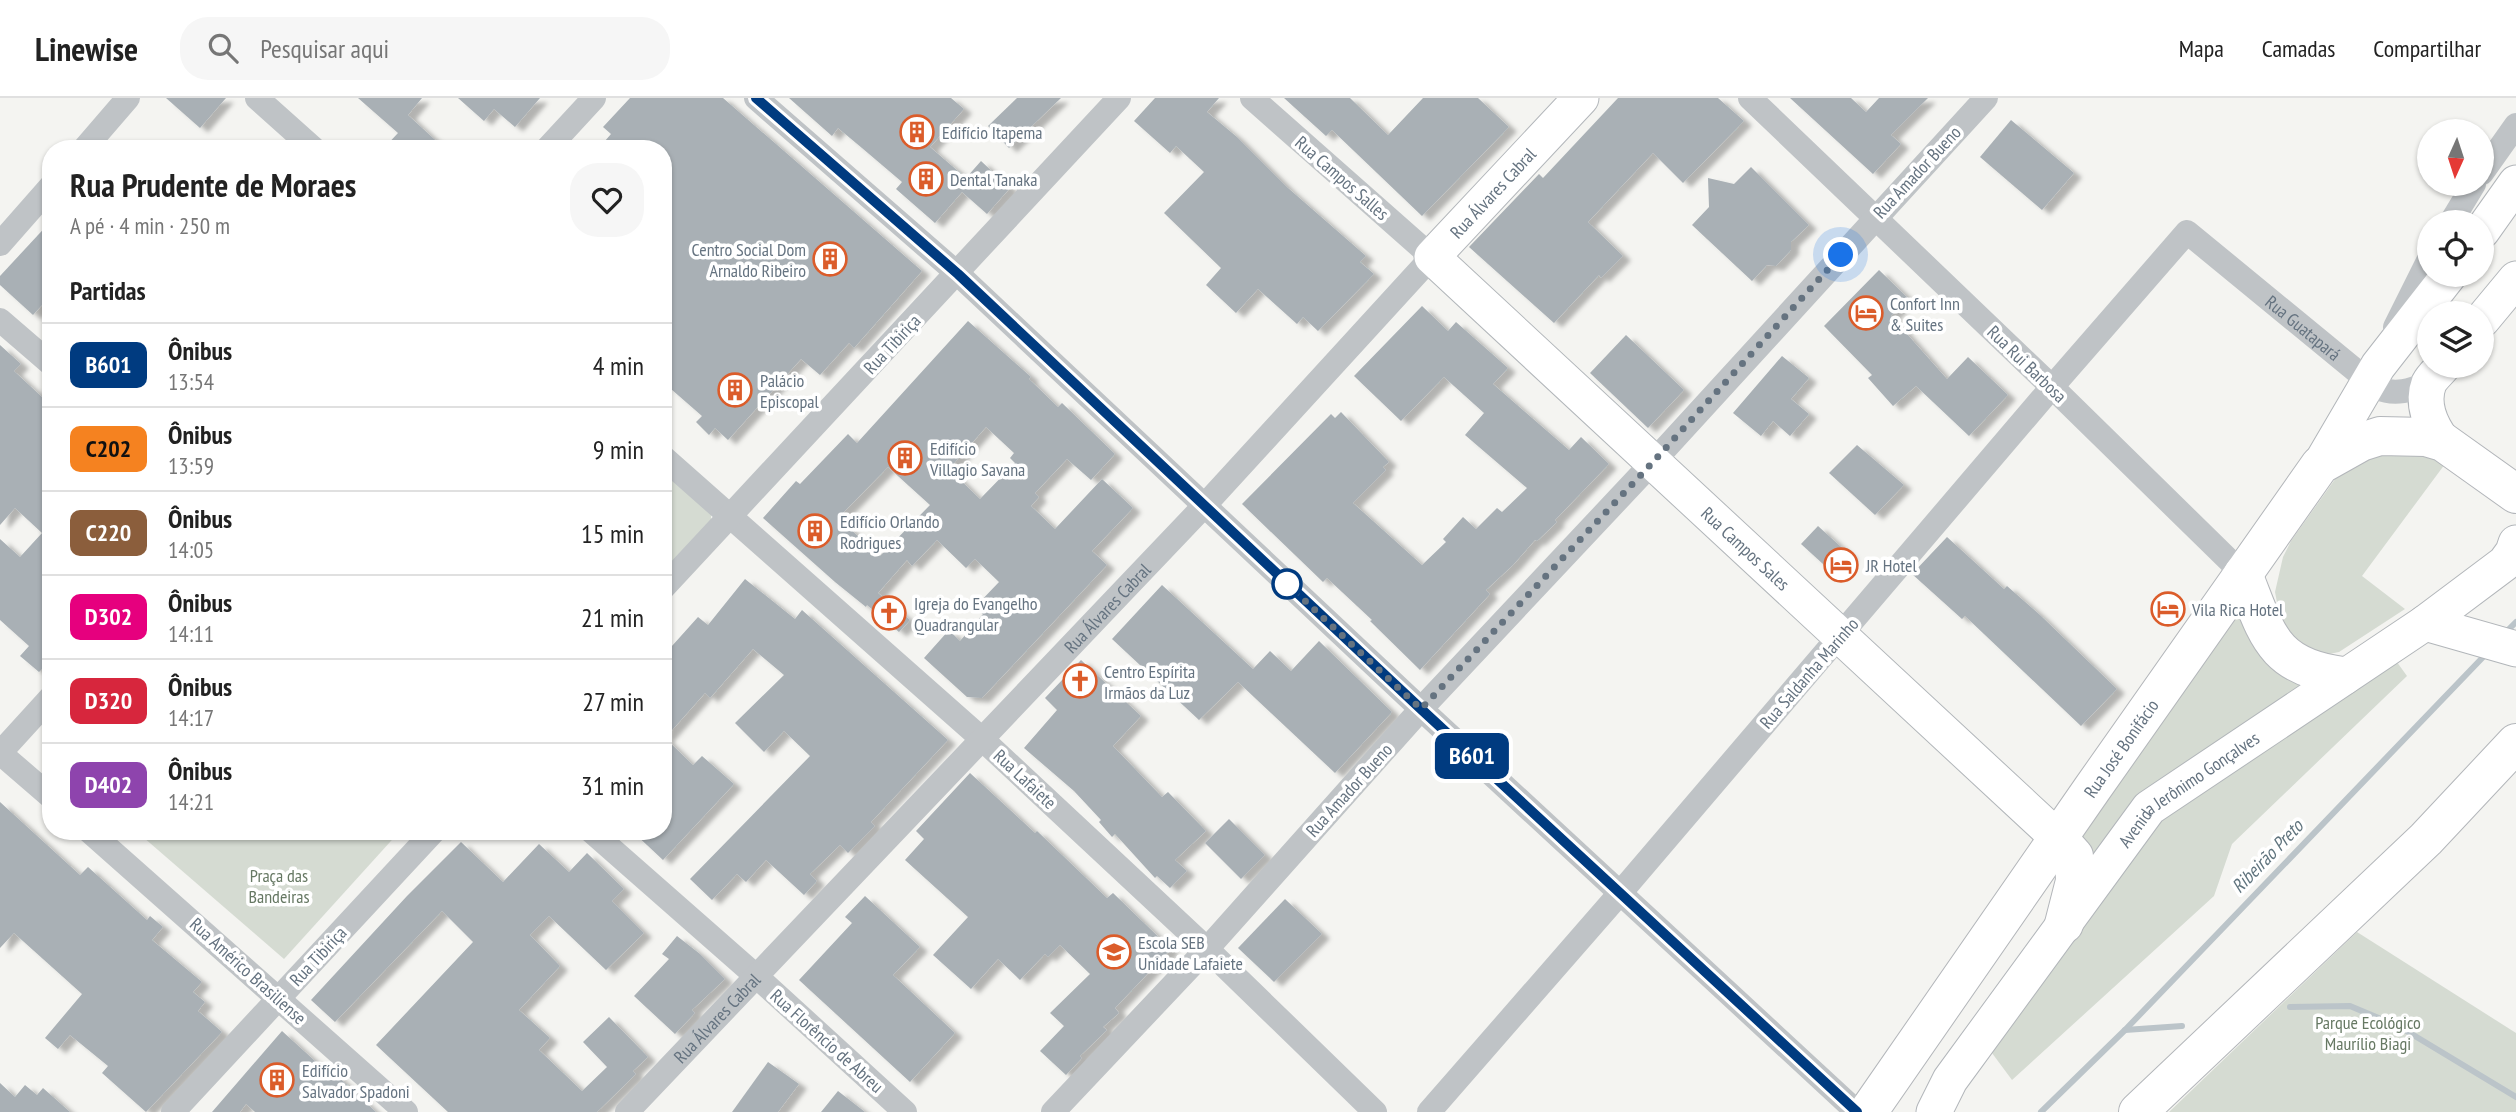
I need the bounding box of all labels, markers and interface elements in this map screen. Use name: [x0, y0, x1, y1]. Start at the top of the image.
search box: [180, 17, 670, 80]
text: Linewise: [35, 27, 138, 70]
icon: search: [204, 29, 242, 67]
text: Pesquisar aqui: [260, 32, 389, 65]
text: Mapa: [2179, 33, 2224, 64]
text: Camadas: [2262, 33, 2335, 64]
text: Compartilhar: [2373, 33, 2481, 64]
building icon: Edifício Itapema: [898, 113, 936, 151]
north arrow: [2417, 119, 2494, 196]
map controls: [2417, 119, 2494, 378]
place label: Edifício Itapema: [942, 121, 1042, 144]
street label: Rua Amador Bueno: [1868, 121, 1966, 223]
street label: Rua Campos Salles: [1290, 131, 1394, 225]
street label: Rua Álvares Cabral: [1445, 142, 1541, 243]
building icon: Dental Tanaka: [907, 160, 945, 198]
text: Rua Prudente de Moraes: [70, 163, 356, 206]
button: heart: [570, 163, 644, 237]
place label: Dental Tanaka: [950, 168, 1037, 191]
button: locate: [2417, 210, 2494, 287]
text: A pé · 4 min · 250 m: [70, 211, 230, 240]
your location: [1823, 237, 1858, 272]
place label: Centro Social Dom Arnaldo Ribeiro: [692, 238, 806, 282]
building icon: Centro Social Dom Arnaldo Ribeiro: [811, 240, 849, 278]
text: Partidas: [70, 274, 146, 307]
street label: Rua Guatapará: [2261, 290, 2346, 365]
place label: Confort Inn & Suites: [1890, 292, 1960, 336]
hotel icon: Confort Inn & Suites: [1847, 294, 1885, 332]
button: layers: [2417, 301, 2494, 378]
street label: Rua Tibiriça: [859, 309, 925, 379]
street label: Rua Rui Barbosa: [1983, 321, 2071, 407]
text: Ônibus: [168, 334, 232, 367]
text: B601: [85, 349, 132, 380]
text: 4 min: [593, 349, 644, 382]
text: 13:54: [168, 367, 214, 396]
place label: Palácio Episcopal: [760, 369, 819, 413]
building icon: Palácio Episcopal: [716, 371, 754, 409]
text: Ônibus: [168, 418, 232, 451]
text: C202: [86, 433, 131, 464]
text: 9 min: [593, 433, 644, 466]
place label: Edifício Villagio Savana: [929, 437, 1025, 481]
building icon: Edifício Villagio Savana: [886, 439, 924, 477]
text: 13:59: [168, 451, 214, 480]
street label: Rua Campos Sales: [1697, 501, 1795, 595]
text: Ônibus: [168, 502, 232, 535]
place label: Edifício Orlando Rodrigues: [840, 510, 940, 554]
building icon: Edifício Orlando Rodrigues: [796, 512, 834, 550]
text: C220: [86, 517, 131, 548]
text: 15 min: [581, 517, 644, 550]
text: 14:05: [168, 535, 214, 564]
hotel icon: JR Hotel: [1822, 546, 1860, 584]
place label: JR Hotel: [1865, 554, 1917, 577]
street label: Rua Álvares Cabral: [1059, 558, 1156, 658]
unlabelled marker: [1272, 569, 1302, 599]
text: Ônibus: [168, 586, 232, 619]
hotel icon: Vila Rica Hotel: [2149, 590, 2187, 628]
place label: Igreja do Evangelho Quadrangular: [914, 592, 1038, 636]
church icon: Igreja do Evangelho Quadrangular: [870, 594, 908, 632]
place label: Vila Rica Hotel: [2191, 598, 2284, 621]
text: D302: [85, 601, 132, 632]
text: 21 min: [581, 601, 644, 634]
street label: Rua Saldanha Marinho: [1755, 613, 1864, 733]
text: 14:11: [168, 619, 214, 648]
place label: Centro Espírita Irmãos da Luz: [1104, 660, 1195, 704]
church icon: Centro Espírita Irmãos da Luz: [1061, 662, 1099, 700]
text: Ônibus: [168, 670, 232, 703]
text: D320: [85, 685, 132, 716]
text: 27 min: [582, 685, 644, 718]
street label: Rua José Bonifácio: [2078, 694, 2163, 802]
text: 14:17: [168, 703, 214, 732]
street label: Avenida Jerônimo Gonçalves: [2113, 726, 2263, 852]
line badge: B601: [1423, 733, 1521, 779]
street label: Rua Amador Bueno: [1301, 738, 1397, 842]
text: B601: [1449, 740, 1495, 771]
street label: Rua Lafaiete: [989, 744, 1061, 814]
text: Ônibus: [168, 754, 232, 787]
text: D402: [85, 769, 132, 800]
text: 31 min: [581, 769, 644, 802]
text: 14:21: [168, 787, 214, 816]
water label: Ribeirão Preto: [2226, 813, 2309, 898]
park label: Praça das Bandeiras: [249, 864, 309, 908]
street label: Rua Américo Brasiliense: [185, 913, 311, 1029]
street label: Rua Tibiriça: [285, 921, 351, 991]
place label: Escola SEB Unidade Lafaiete: [1138, 931, 1243, 975]
school or university icon: Escola SEB Unidade Lafaiete: [1095, 933, 1133, 971]
street label: Rua Álvares Cabral: [668, 967, 765, 1068]
street label: Rua Florêncio de Abreu: [766, 984, 888, 1098]
park label: Parque Ecológico Maurílio Biagi: [2315, 1011, 2421, 1055]
place label: Edifício Salvador Spadoni: [302, 1059, 410, 1103]
building icon: Edifício Salvador Spadoni: [258, 1061, 296, 1099]

